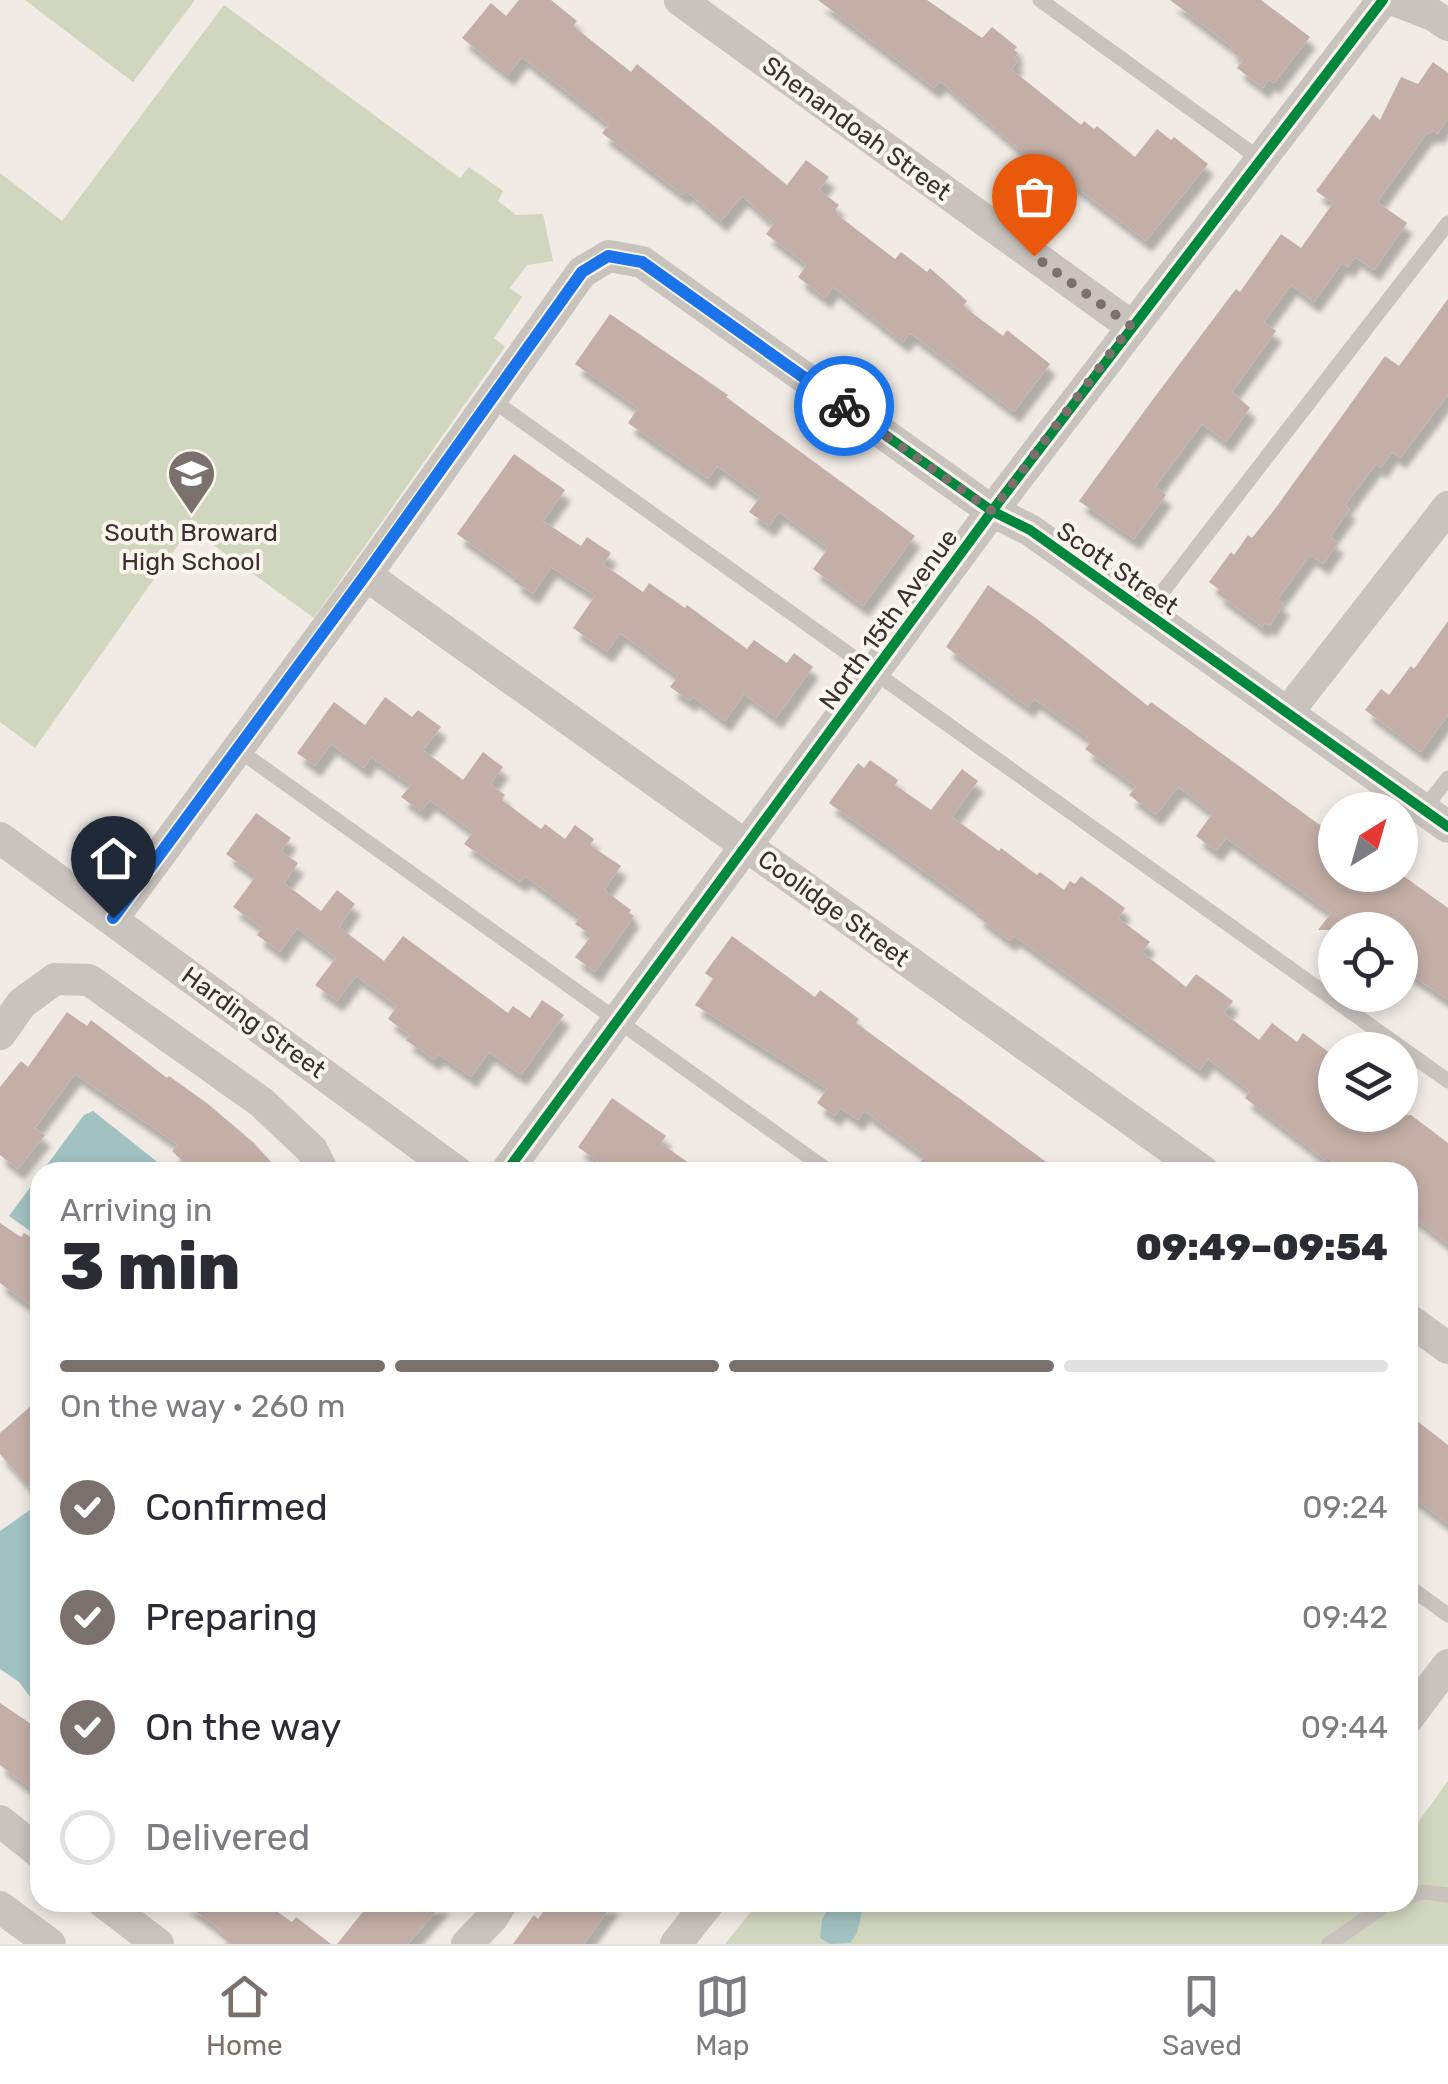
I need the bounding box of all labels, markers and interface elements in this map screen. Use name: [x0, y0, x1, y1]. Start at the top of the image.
street label: Shenandoah Street: [757, 50, 957, 207]
pin: [992, 154, 1077, 257]
icon: bag: [1007, 169, 1062, 224]
courier: [794, 356, 894, 456]
icon: bike: [817, 379, 872, 434]
school or university icon: South Broward High School: [165, 448, 217, 516]
street label: Scott Street: [1051, 516, 1184, 621]
place label: South Broward High School: [104, 518, 278, 576]
street label: North 15th Avenue: [813, 523, 964, 715]
north arrow: [1318, 792, 1418, 892]
map controls: [1318, 792, 1418, 1132]
pin: [71, 816, 156, 919]
icon: home: [86, 831, 141, 886]
street label: Coolidge Street: [752, 844, 915, 973]
button: locate: [1318, 912, 1418, 1012]
street label: Harding Street: [176, 961, 331, 1084]
button: layers: [1318, 1032, 1418, 1132]
text: Arriving in: [60, 1191, 212, 1229]
text: 09:49–09:54: [1136, 1224, 1388, 1270]
text: 3 min: [60, 1228, 240, 1305]
text: On the way · 260 m: [60, 1387, 345, 1425]
icon: check: [60, 1480, 115, 1535]
text: Confirmed: [145, 1484, 328, 1530]
text: 09:24: [1302, 1488, 1388, 1526]
icon: check: [60, 1590, 115, 1645]
text: Preparing: [145, 1594, 318, 1640]
text: 09:42: [1302, 1598, 1388, 1636]
icon: check: [60, 1700, 115, 1755]
text: On the way: [145, 1704, 341, 1750]
text: 09:44: [1301, 1708, 1388, 1746]
text: Delivered: [145, 1814, 310, 1860]
tab: Home: [206, 1969, 283, 2062]
tab: Map: [695, 1969, 750, 2062]
tab: Saved: [1162, 1969, 1242, 2062]

